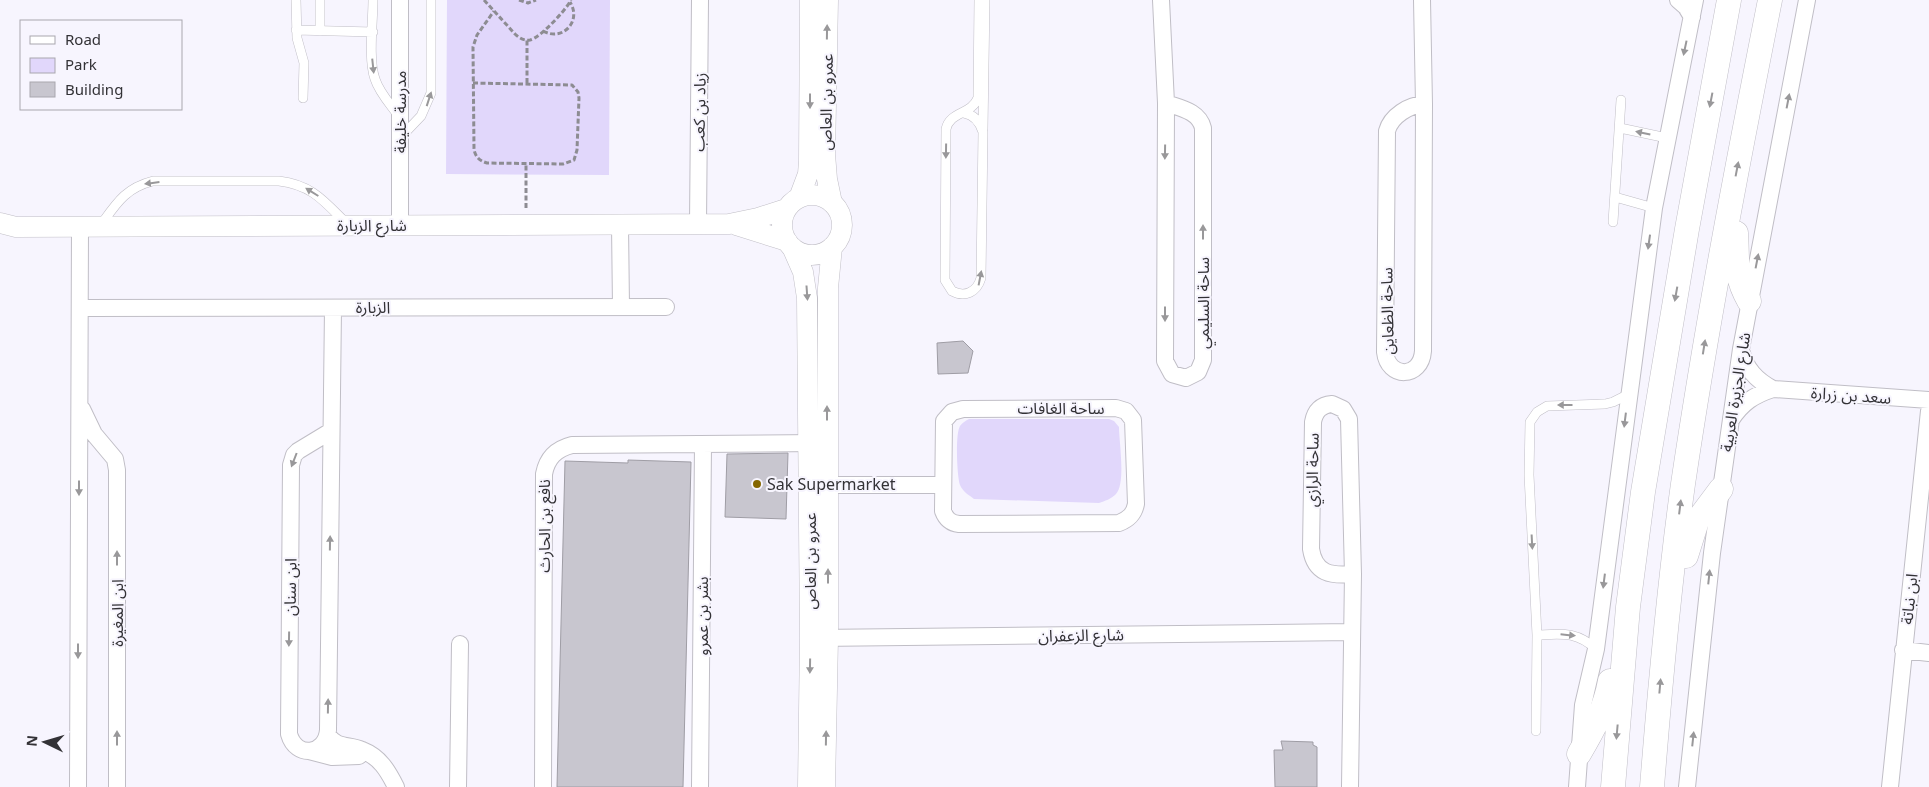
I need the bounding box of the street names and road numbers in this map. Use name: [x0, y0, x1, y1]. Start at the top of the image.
street label: عمرو بن العاص: [814, 53, 838, 151]
street label: مدرسة خليفة: [389, 71, 411, 153]
street label: زياد بن كعب: [687, 72, 711, 152]
street label: شارع الزبارة: [337, 214, 407, 238]
street label: ساحة السليمي: [1192, 257, 1216, 349]
street label: ساحة الظعاين: [1375, 267, 1399, 355]
street label: الزبارة: [356, 296, 390, 318]
street label: شارع الجزيرة العربية: [1715, 331, 1757, 454]
street label: سعد بن زرارة: [1810, 381, 1892, 409]
street label: ساحة الغافات: [1017, 397, 1105, 419]
street label: ساحة الرازي: [1300, 433, 1325, 507]
street label: نافع بن الحارث: [533, 479, 557, 573]
street label: عمرو بن العاص: [799, 513, 821, 609]
street label: ابن سنان: [278, 558, 302, 616]
street label: ابن نباتة: [1895, 573, 1923, 625]
street label: بشر بن عمرو: [691, 576, 713, 656]
street label: ابن المغيرة: [106, 579, 128, 647]
street label: شارع الزعفران: [1038, 623, 1124, 649]

